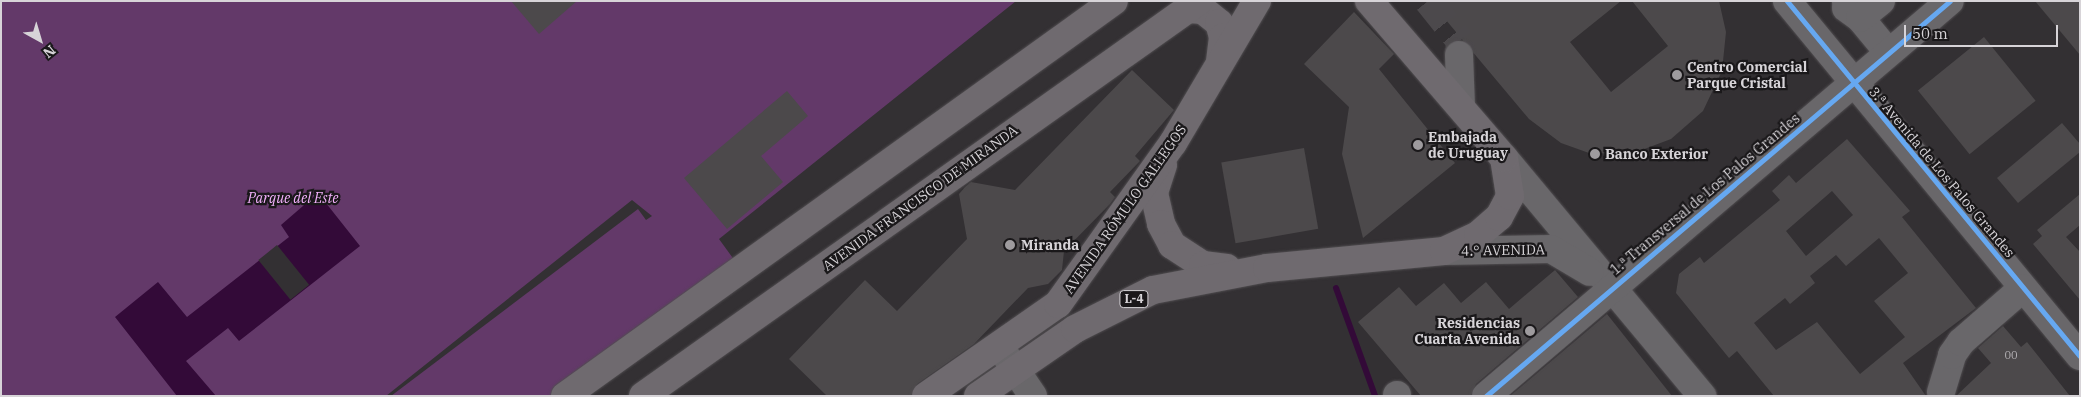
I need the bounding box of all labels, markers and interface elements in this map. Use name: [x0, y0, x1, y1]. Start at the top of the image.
north arrow: [15, 15, 65, 65]
scale bar: [1906, 15, 2060, 47]
text: 50 m: [1912, 24, 1948, 43]
text: N: [39, 41, 59, 62]
place label: Centro Comercial Parque Cristal: [1687, 59, 1807, 92]
marker: Centro Comercial Parque Cristal: [1671, 69, 1683, 81]
street label: 3.ª Avenida de Los Palos Grandes: [1866, 83, 2018, 261]
street label: 1.ª Transversal de Los Palos Grandes: [1607, 110, 1803, 278]
street label: AVENIDA RÓMULO GALLEGOS: [1060, 121, 1190, 297]
street label: AVENIDA FRANCISCO DE MIRANDA: [819, 122, 1021, 274]
place label: Embajada de Uruguay: [1428, 129, 1508, 162]
marker: Embajada de Uruguay: [1412, 139, 1424, 151]
place label: Banco Exterior: [1605, 146, 1708, 162]
marker: Banco Exterior: [1589, 148, 1601, 160]
park label: Parque del Este: [247, 190, 339, 206]
place label: Miranda: [1021, 237, 1079, 253]
marker: Miranda: [1003, 238, 1017, 252]
street label: 4.° AVENIDA: [1461, 241, 1545, 259]
road number: L-4: [1119, 290, 1149, 308]
place label: Residencias Cuarta Avenida: [1414, 315, 1520, 348]
marker: Residencias Cuarta Avenida: [1524, 325, 1536, 337]
house number: 00: [2004, 348, 2018, 362]

